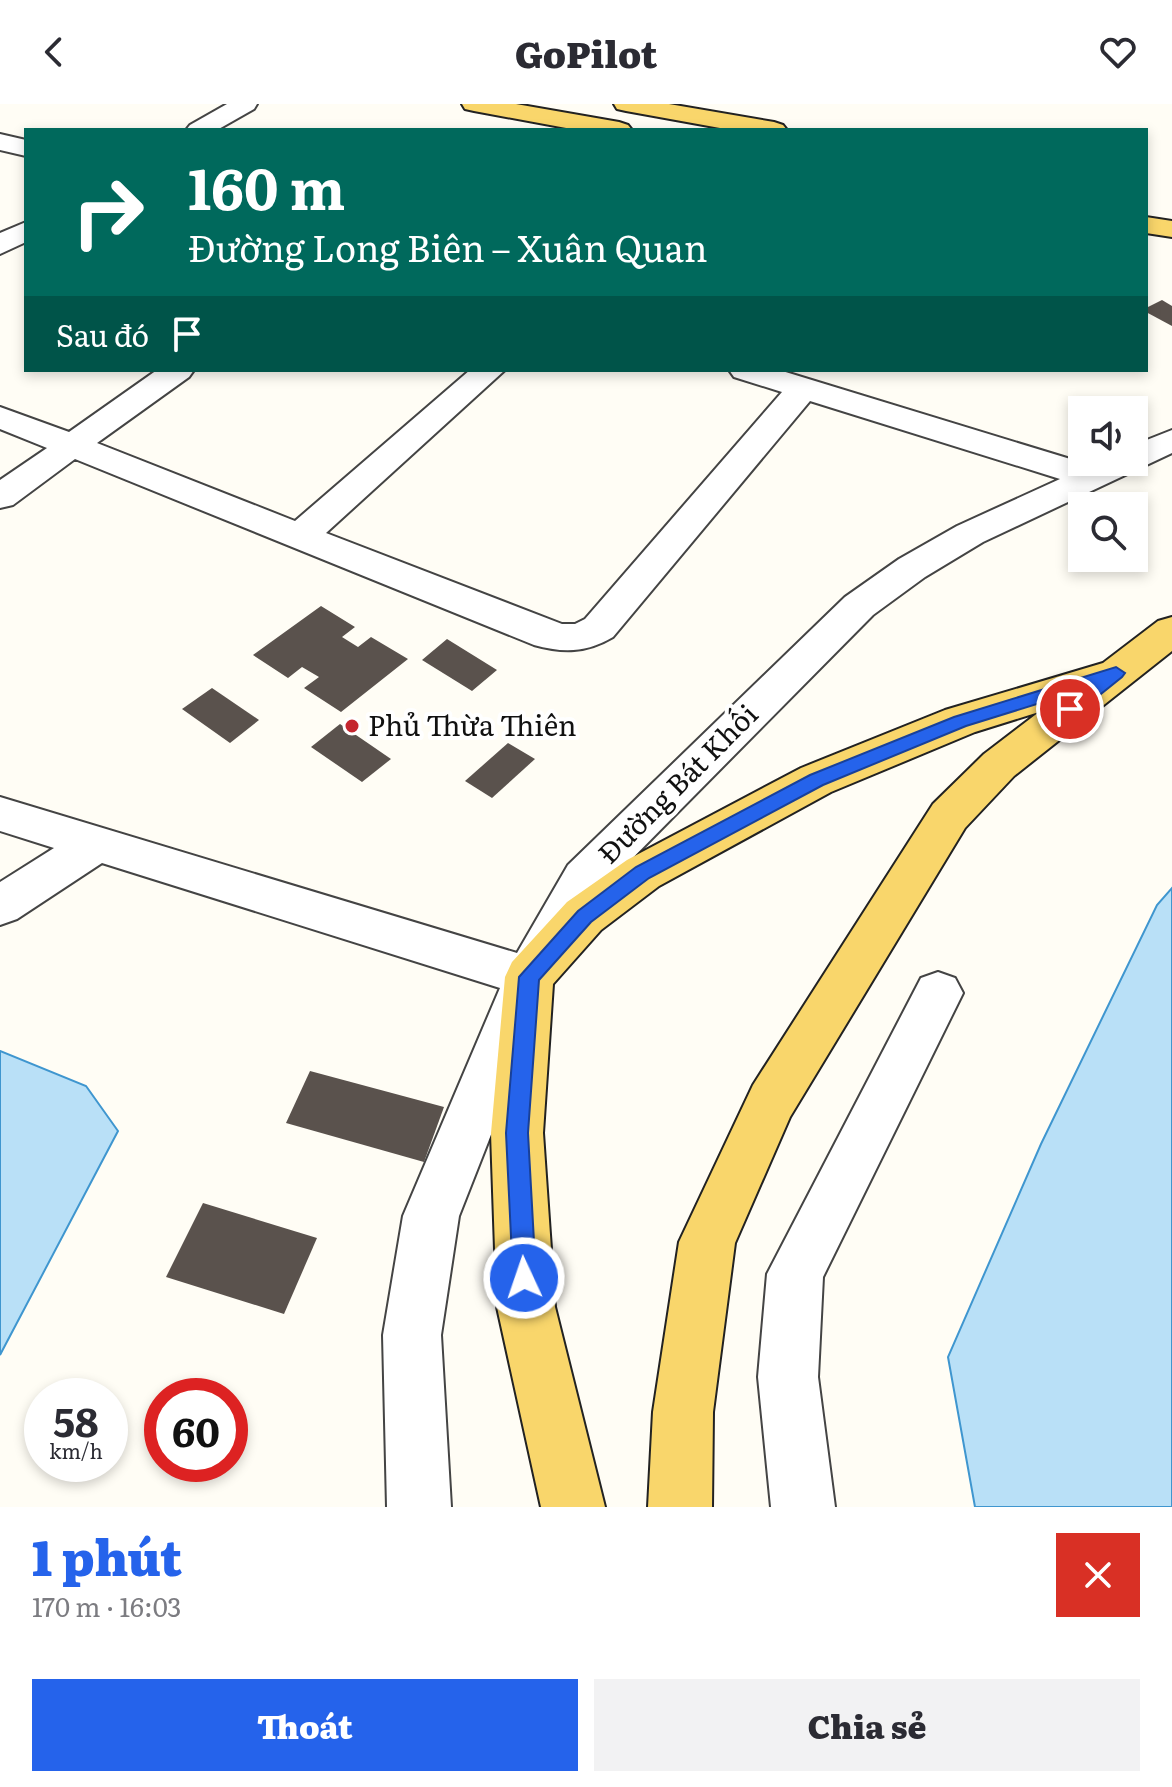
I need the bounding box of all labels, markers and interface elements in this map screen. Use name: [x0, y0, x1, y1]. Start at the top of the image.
text: GoPilot: [515, 26, 657, 79]
icon: back: [32, 30, 76, 74]
icon: heart: [1096, 30, 1140, 74]
text: 160 m: [188, 144, 345, 227]
icon: right: [56, 160, 160, 264]
text: Đường Long Biên – Xuân Quan: [188, 220, 707, 273]
text: Sau đó: [56, 312, 149, 356]
icon: arrive: [165, 312, 209, 356]
map controls: [1068, 396, 1148, 572]
button: sound: [1068, 396, 1148, 476]
button: search: [1068, 492, 1148, 572]
pin: [1036, 675, 1104, 743]
icon: arrive: [1048, 687, 1092, 731]
street label: Đường Bát Khối: [587, 693, 766, 872]
place label: Phủ Thừa Thiên: [368, 703, 576, 745]
marker: Phủ Thừa Thiên: [343, 717, 361, 735]
position arrow: [482, 1236, 566, 1320]
speed limit sign: 60: [144, 1378, 248, 1482]
text: 58: [53, 1390, 99, 1449]
text: km/h: [49, 1435, 103, 1465]
text: 1 phút: [32, 1520, 182, 1591]
button: close: [1056, 1533, 1140, 1617]
text: 170 m · 16:03: [32, 1586, 181, 1625]
button: Thoát: [32, 1679, 578, 1771]
button: Chia sẻ: [594, 1679, 1140, 1771]

